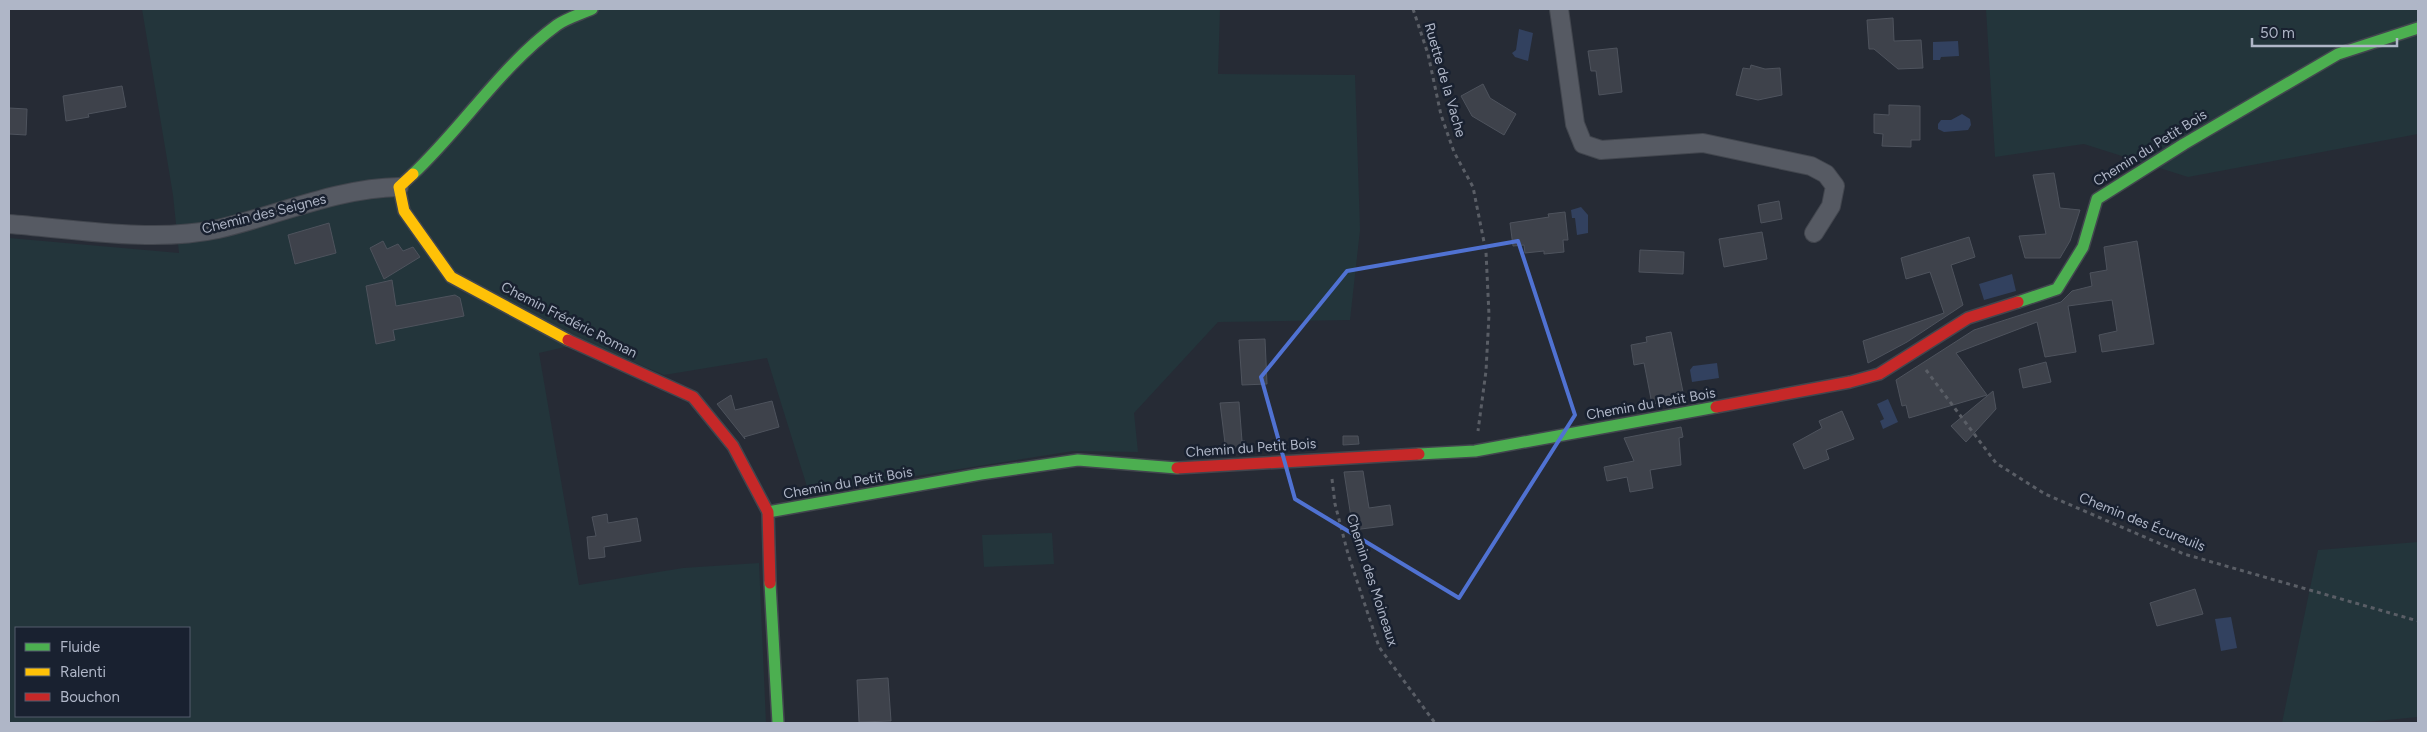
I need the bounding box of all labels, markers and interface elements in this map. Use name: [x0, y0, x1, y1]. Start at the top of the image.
scale bar: [2252, 15, 2397, 47]
street label: Ruette de la Vache: [1421, 21, 1470, 139]
text: 50 m: [2260, 24, 2295, 42]
street label: Chemin du Petit Bois: [2090, 106, 2210, 190]
street label: Chemin des Seignes: [200, 190, 328, 238]
street label: Chemin Frédéric Roman: [498, 278, 640, 362]
street label: Chemin du Petit Bois: [1585, 384, 1717, 424]
street label: Chemin du Petit Bois: [1185, 435, 1317, 461]
street label: Chemin du Petit Bois: [782, 463, 914, 503]
street label: Chemin des Écureuils: [2076, 489, 2208, 555]
street label: Chemin des Moineaux: [1343, 512, 1402, 649]
legend: [15, 627, 190, 717]
text: Fluide: [60, 638, 100, 656]
text: Ralenti: [60, 663, 106, 681]
text: Bouchon: [60, 688, 120, 706]

